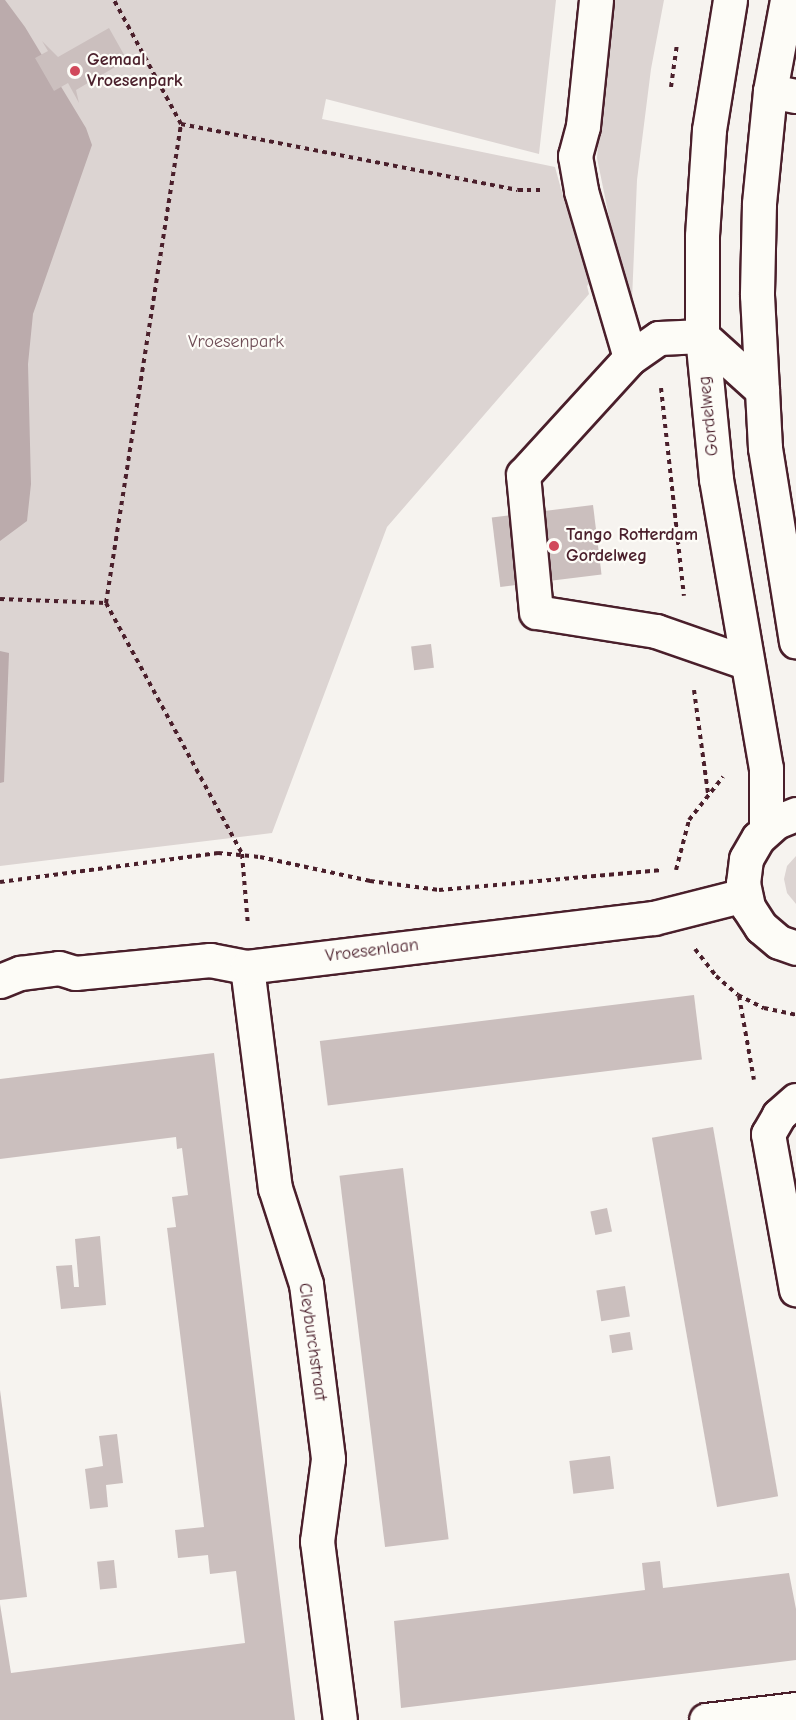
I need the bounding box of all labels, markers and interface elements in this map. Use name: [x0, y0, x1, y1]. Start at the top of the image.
place label: Gemaal Vroesenpark: [87, 50, 183, 92]
marker: Gemaal Vroesenpark: [68, 64, 82, 78]
park label: Vroesenpark: [188, 331, 284, 353]
street label: Gordelweg: [694, 375, 724, 457]
place label: Tango Rotterdam Gordelweg: [566, 525, 698, 568]
marker: Tango Rotterdam Gordelweg: [547, 539, 561, 553]
street label: Vroesenlaan: [324, 935, 420, 967]
street label: Cleyburchstraat: [293, 1282, 331, 1402]

